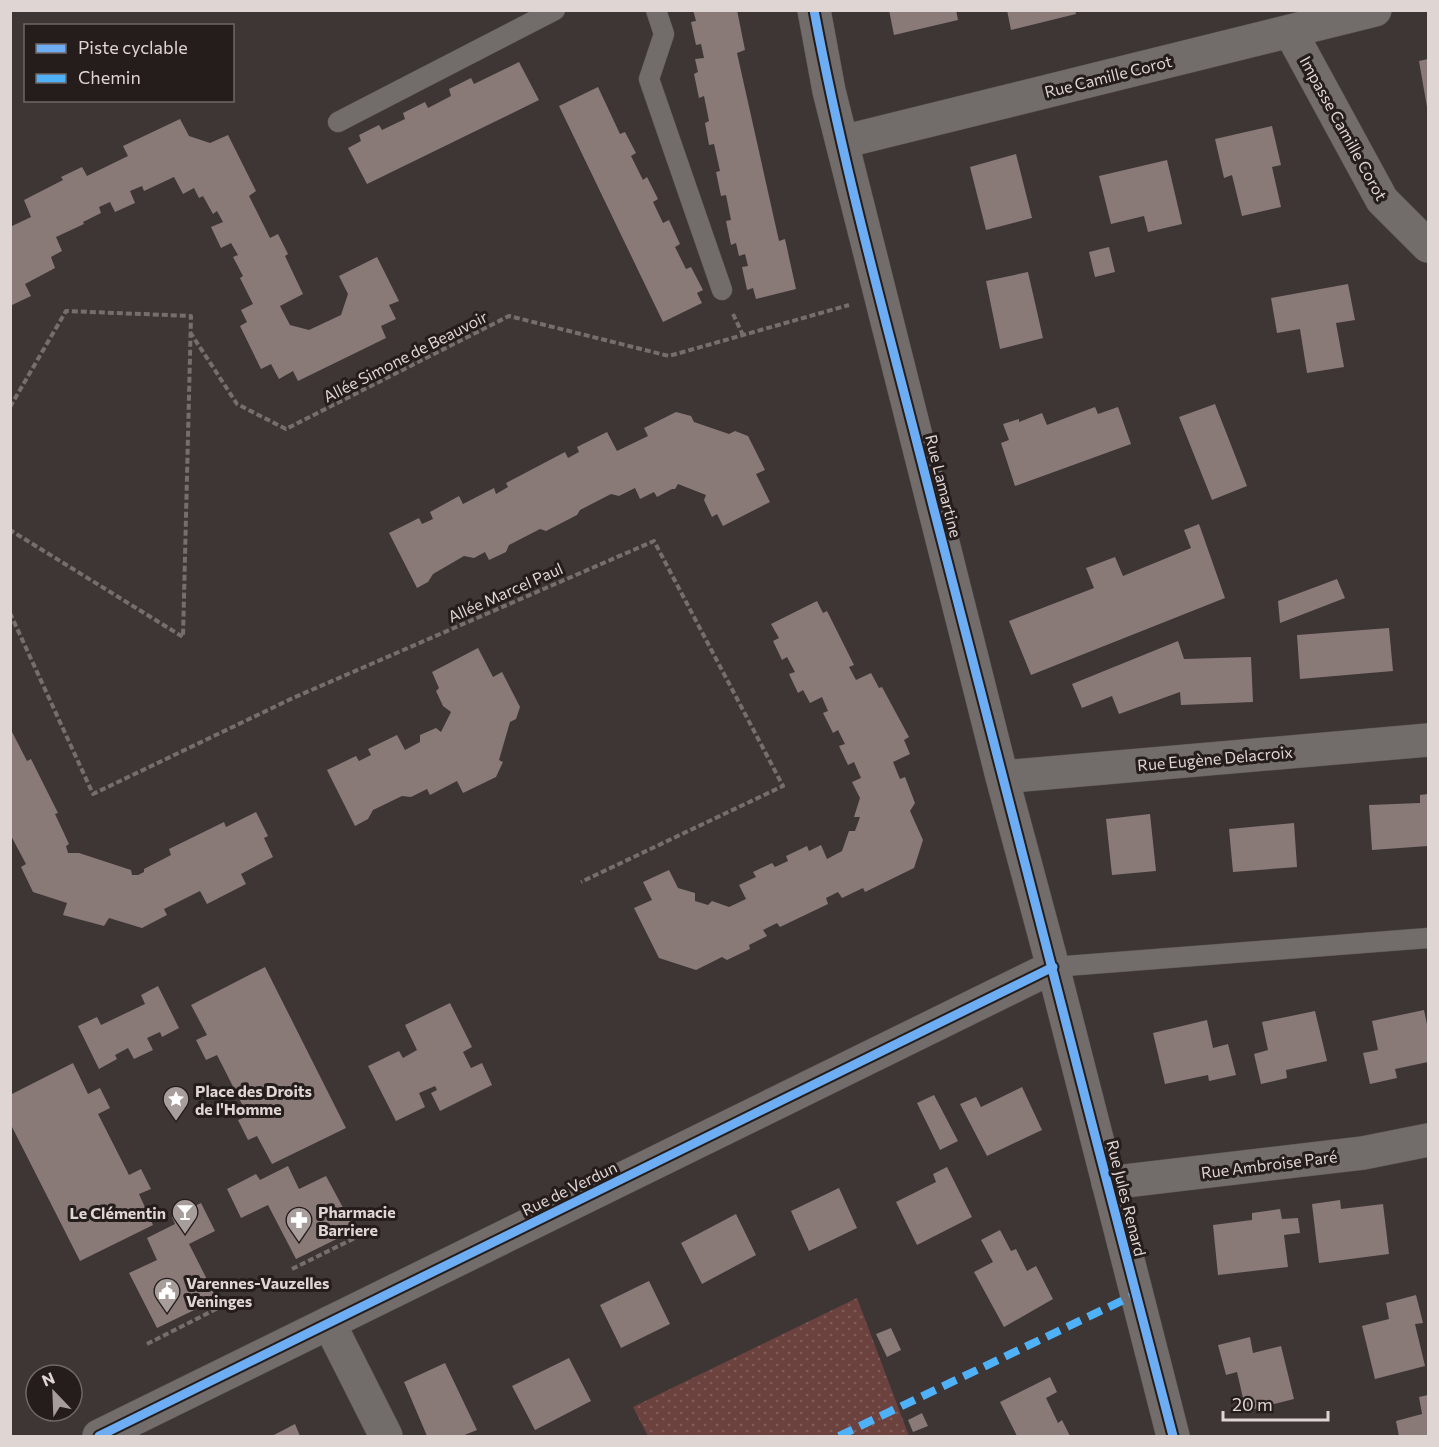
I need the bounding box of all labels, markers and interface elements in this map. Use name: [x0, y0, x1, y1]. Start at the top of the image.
legend: [24, 24, 234, 102]
text: Piste cyclable: [78, 36, 188, 58]
street label: Rue Camille Corot: [1042, 51, 1174, 101]
street label: Impasse Camille Corot: [1296, 53, 1392, 204]
text: Chemin: [78, 66, 141, 88]
street label: Allée Simone de Beauvoir: [320, 306, 491, 406]
street label: Rue Lamartine: [922, 432, 966, 540]
street label: Allée Marcel Paul: [445, 558, 565, 626]
street label: Rue Eugène Delacroix: [1136, 742, 1294, 774]
place label: Place des Droits de l'Homme: [195, 1081, 312, 1118]
place icon: Place des Droits de l'Homme: [161, 1084, 191, 1122]
street label: Rue Jules Renard: [1103, 1138, 1151, 1258]
street label: Rue Ambroise Paré: [1200, 1146, 1338, 1182]
street label: Rue de Verdun: [518, 1157, 620, 1219]
bar icon: Le Clémentin: [170, 1197, 200, 1235]
place label: Pharmacie Barriere: [318, 1202, 396, 1239]
place label: Le Clémentin: [69, 1203, 166, 1222]
pharmacy icon: Pharmacie Barriere: [284, 1205, 314, 1243]
place label: Varennes-Vauzelles Veninges: [186, 1273, 329, 1310]
public building icon: Varennes-Vauzelles Veninges: [152, 1276, 182, 1314]
north arrow: [24, 1363, 84, 1423]
text: N: [39, 1368, 57, 1390]
scale bar: [1223, 1384, 1328, 1422]
text: 20 m: [1232, 1393, 1273, 1415]

